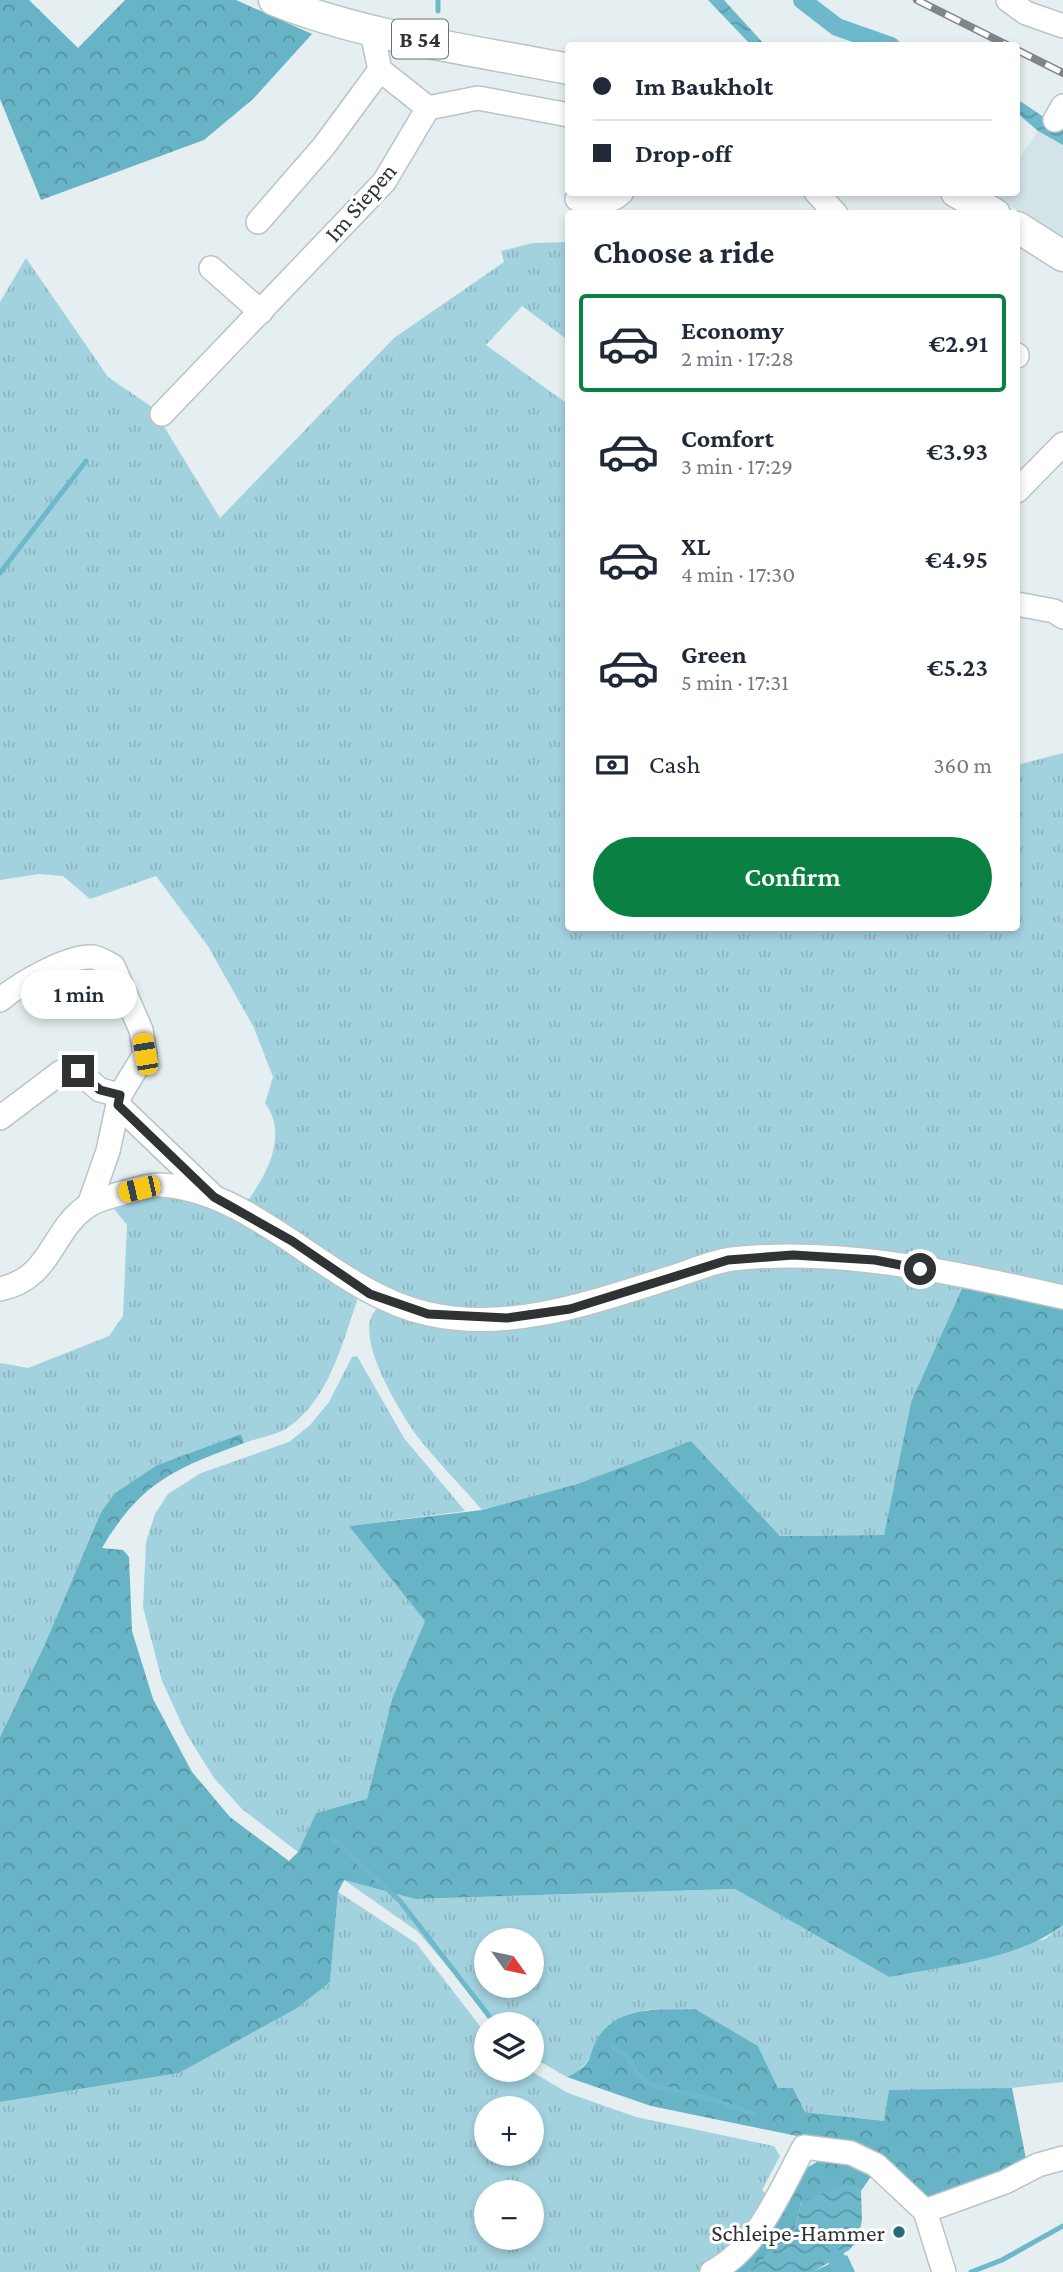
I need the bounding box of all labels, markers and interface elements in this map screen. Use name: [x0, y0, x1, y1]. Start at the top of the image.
road number: B 54: [392, 20, 448, 58]
text: Im Baukholt: [635, 72, 773, 101]
text: Drop-off: [635, 139, 732, 168]
street label: Im Siepen: [319, 157, 401, 247]
text: Choose a ride: [593, 234, 774, 270]
icon: car: [597, 312, 660, 375]
text: Economy: [681, 316, 784, 345]
text: €2.91: [928, 329, 988, 358]
text: 2 min · 17:28: [681, 345, 794, 371]
icon: car: [597, 420, 660, 483]
text: Comfort: [681, 424, 774, 453]
text: €3.93: [926, 437, 988, 466]
text: 3 min · 17:29: [681, 453, 793, 479]
icon: car: [597, 528, 660, 591]
text: XL: [681, 532, 710, 561]
text: €4.95: [925, 545, 988, 574]
text: 4 min · 17:30: [681, 561, 795, 587]
icon: car: [597, 636, 660, 699]
text: Green: [681, 640, 747, 669]
text: €5.23: [927, 653, 988, 682]
text: 5 min · 17:31: [681, 669, 789, 695]
icon: cash: [593, 746, 631, 784]
text: Cash: [649, 750, 700, 779]
text: 360 m: [934, 752, 992, 778]
button: Confirm: [593, 837, 992, 917]
callout: 1 min: [20, 970, 136, 1018]
text: 1 min: [53, 981, 105, 1007]
car: [132, 1031, 159, 1077]
route end: [62, 1055, 94, 1087]
car: [117, 1174, 162, 1204]
route start: [904, 1253, 936, 1285]
north arrow: [474, 1928, 544, 1998]
map controls: [474, 1928, 544, 2250]
button: layers: [474, 2012, 544, 2082]
button: +: [474, 2096, 544, 2166]
button: −: [474, 2180, 544, 2250]
place label: Schleipe-Hammer: [711, 2219, 885, 2246]
marker: Schleipe-Hammer: [891, 2224, 907, 2240]

